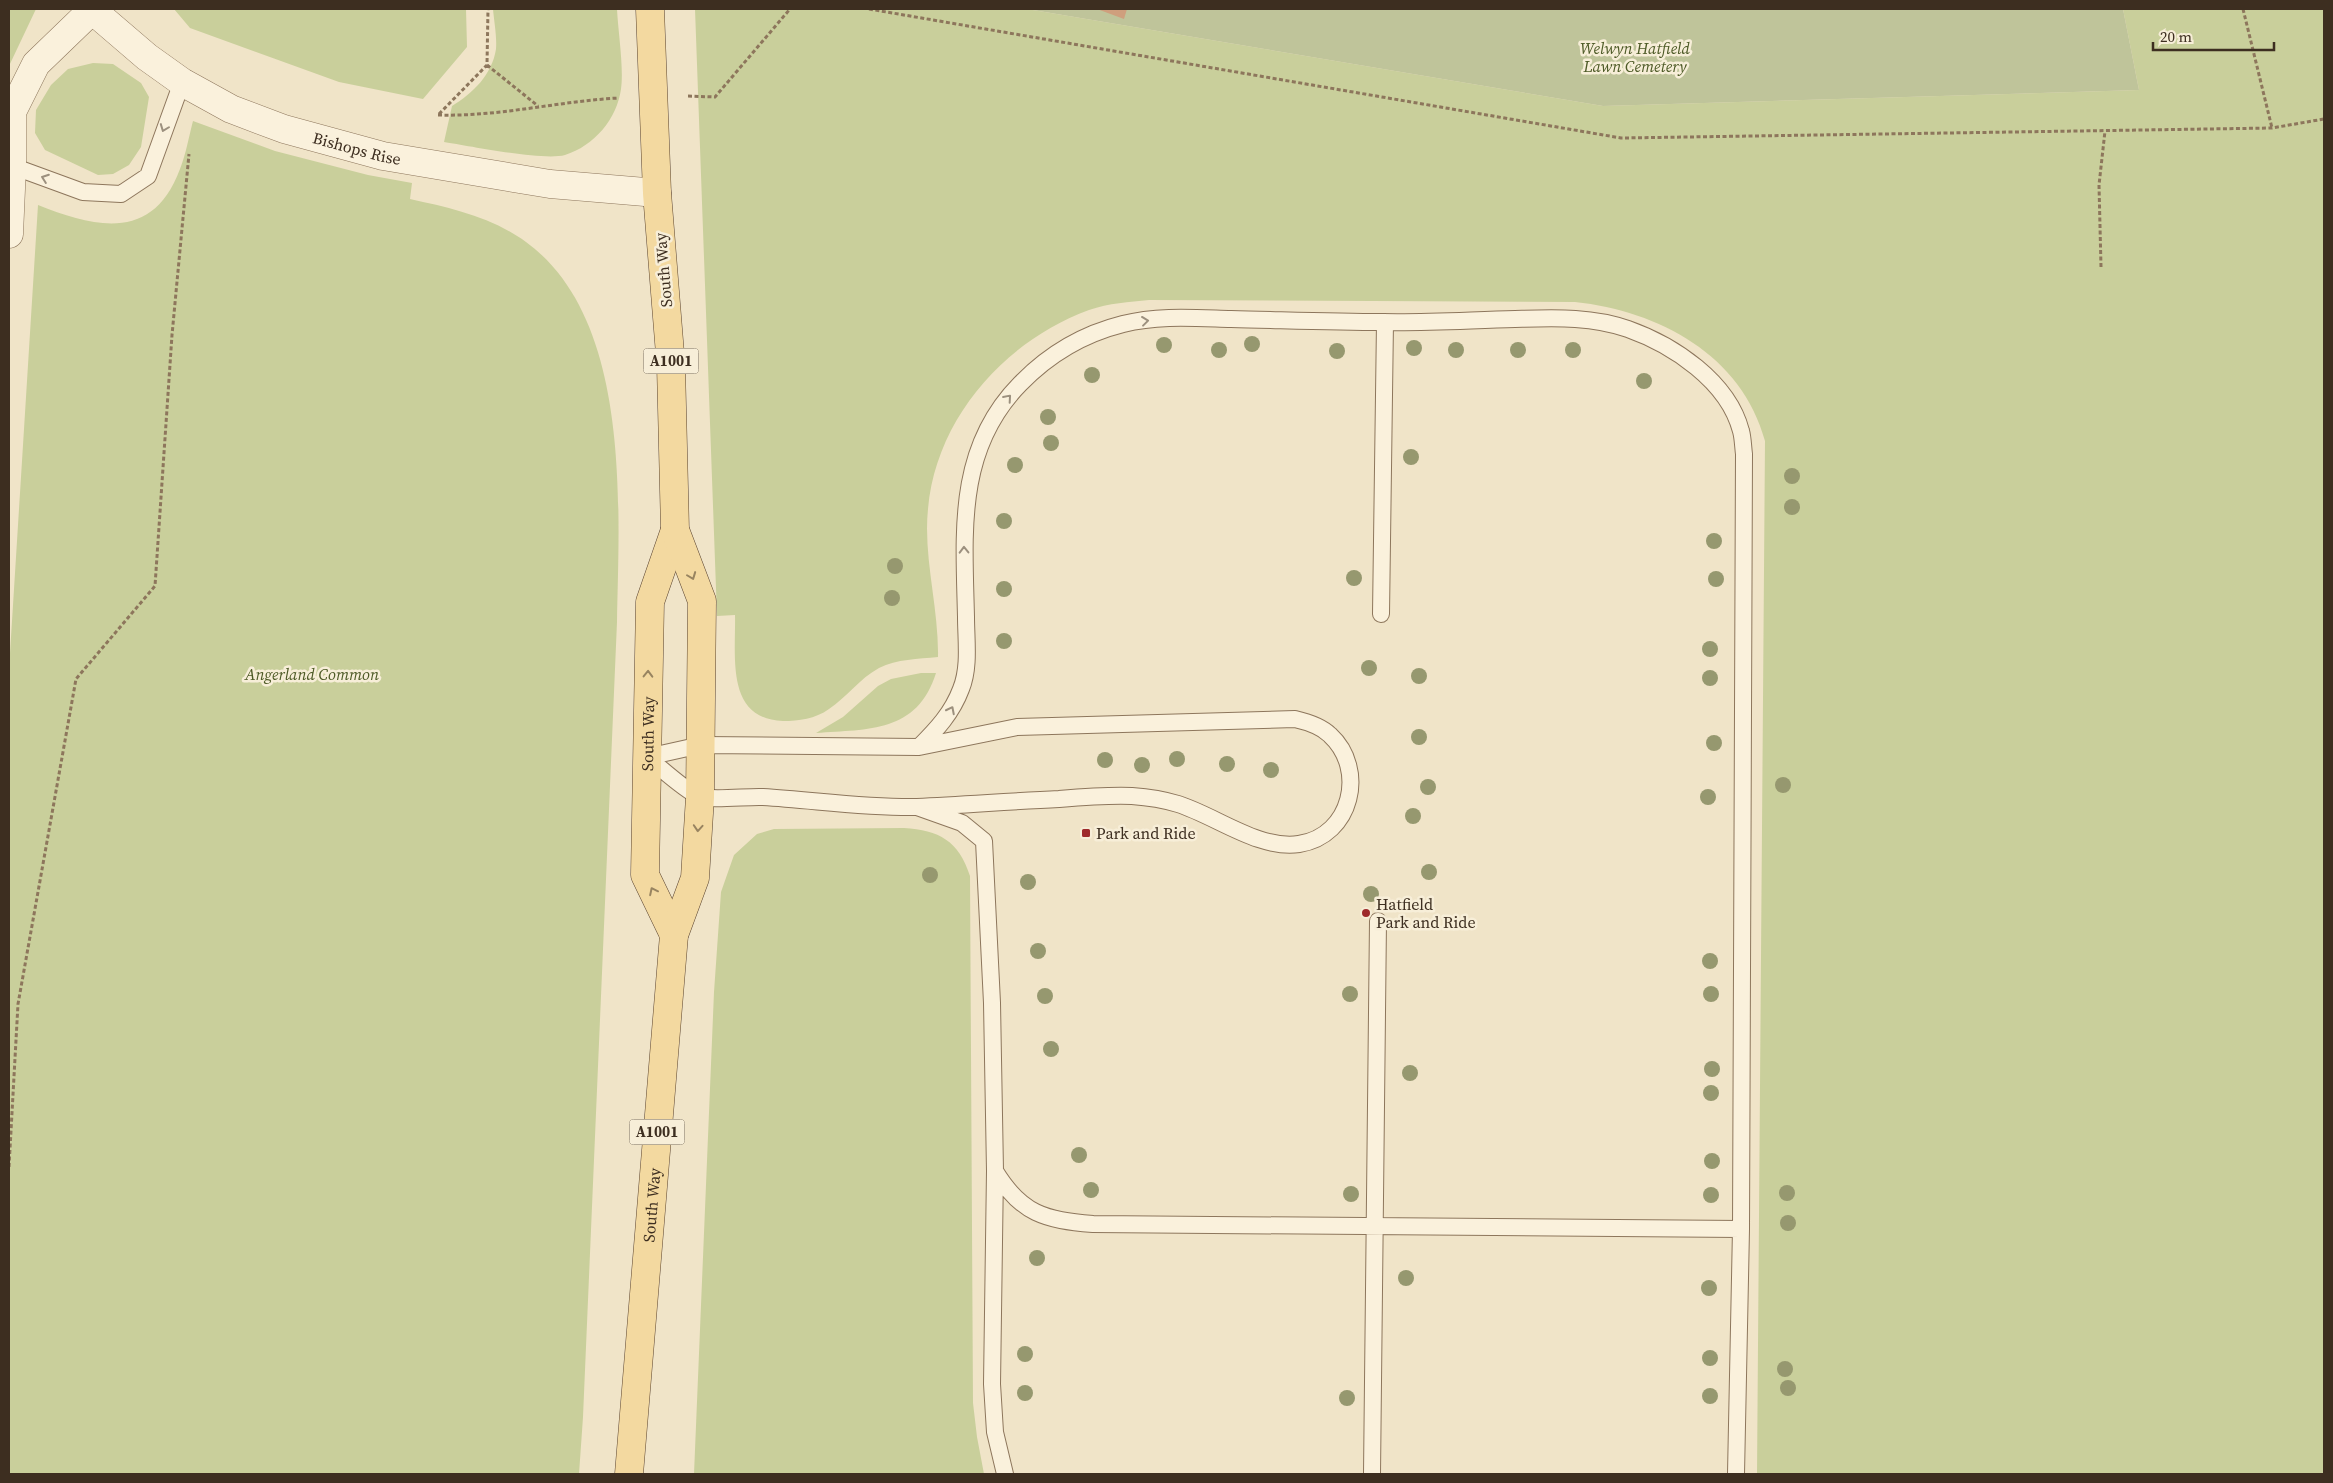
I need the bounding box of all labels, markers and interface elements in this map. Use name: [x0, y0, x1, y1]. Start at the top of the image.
scale bar: [2153, 20, 2274, 52]
text: 20 m: [2160, 26, 2192, 47]
park label: Welwyn Hatfield Lawn Cemetery: [1580, 37, 1691, 77]
one-way arrow: [160, 123, 170, 131]
street label: Bishops Rise: [311, 126, 403, 170]
one-way arrow: [41, 174, 50, 184]
street label: South Way: [649, 231, 677, 308]
one-way arrow: [1142, 316, 1150, 327]
road number: A1001: [644, 348, 698, 374]
one-way arrow: [1002, 394, 1011, 403]
one-way arrow: [959, 546, 969, 554]
one-way arrow: [686, 571, 696, 580]
park label: Angerland Common: [244, 663, 379, 685]
one-way arrow: [643, 669, 653, 677]
street label: South Way: [636, 695, 659, 771]
one-way arrow: [945, 706, 955, 715]
place label: Park and Ride: [1096, 822, 1196, 844]
one-way arrow: [692, 825, 703, 833]
marker: Park and Ride: [1080, 827, 1092, 839]
one-way arrow: [649, 888, 659, 897]
place label: Hatfield Park and Ride: [1376, 893, 1476, 933]
marker: Hatfield Park and Ride: [1360, 907, 1372, 919]
road number: A1001: [630, 1120, 684, 1144]
street label: South Way: [637, 1166, 666, 1243]

